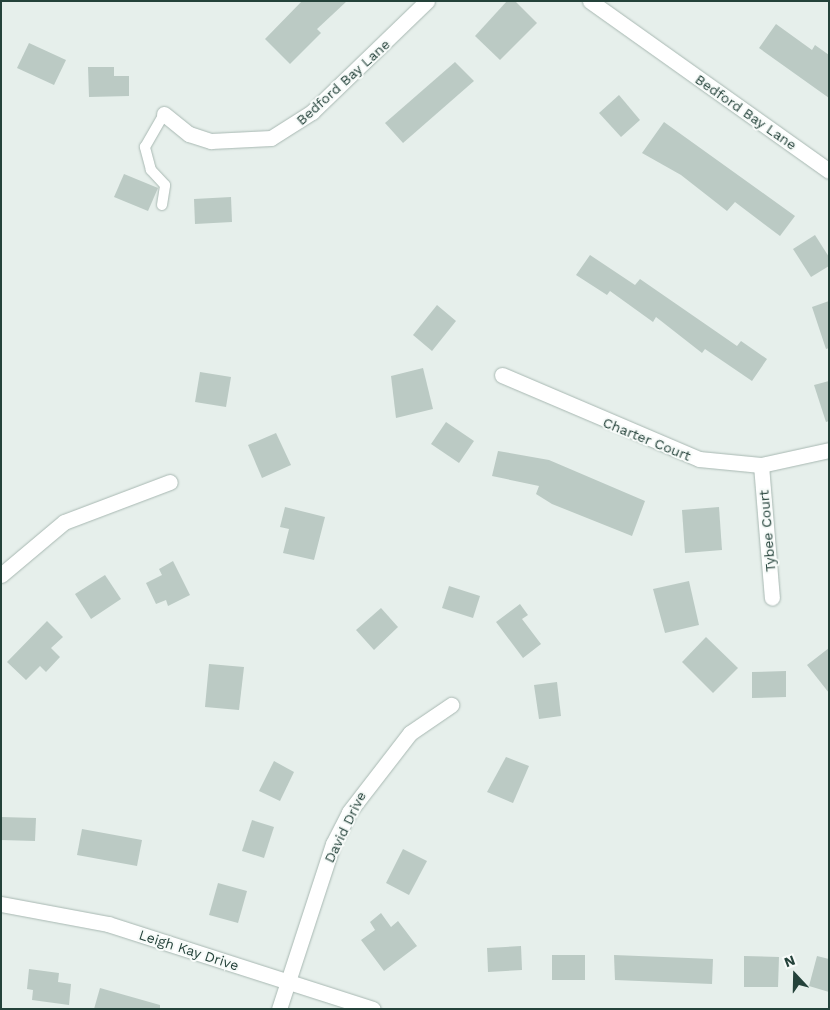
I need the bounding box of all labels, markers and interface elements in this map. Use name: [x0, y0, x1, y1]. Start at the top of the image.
street label: Bedford Bay Lane: [293, 35, 393, 129]
street label: Bedford Bay Lane: [692, 71, 800, 153]
street label: Charter Court: [600, 414, 694, 464]
street label: Tybee Court: [755, 489, 779, 573]
street label: David Drive: [321, 789, 369, 865]
street label: Leigh Kay Drive: [137, 926, 241, 974]
north arrow: [770, 950, 820, 1000]
text: N: [782, 952, 797, 970]

